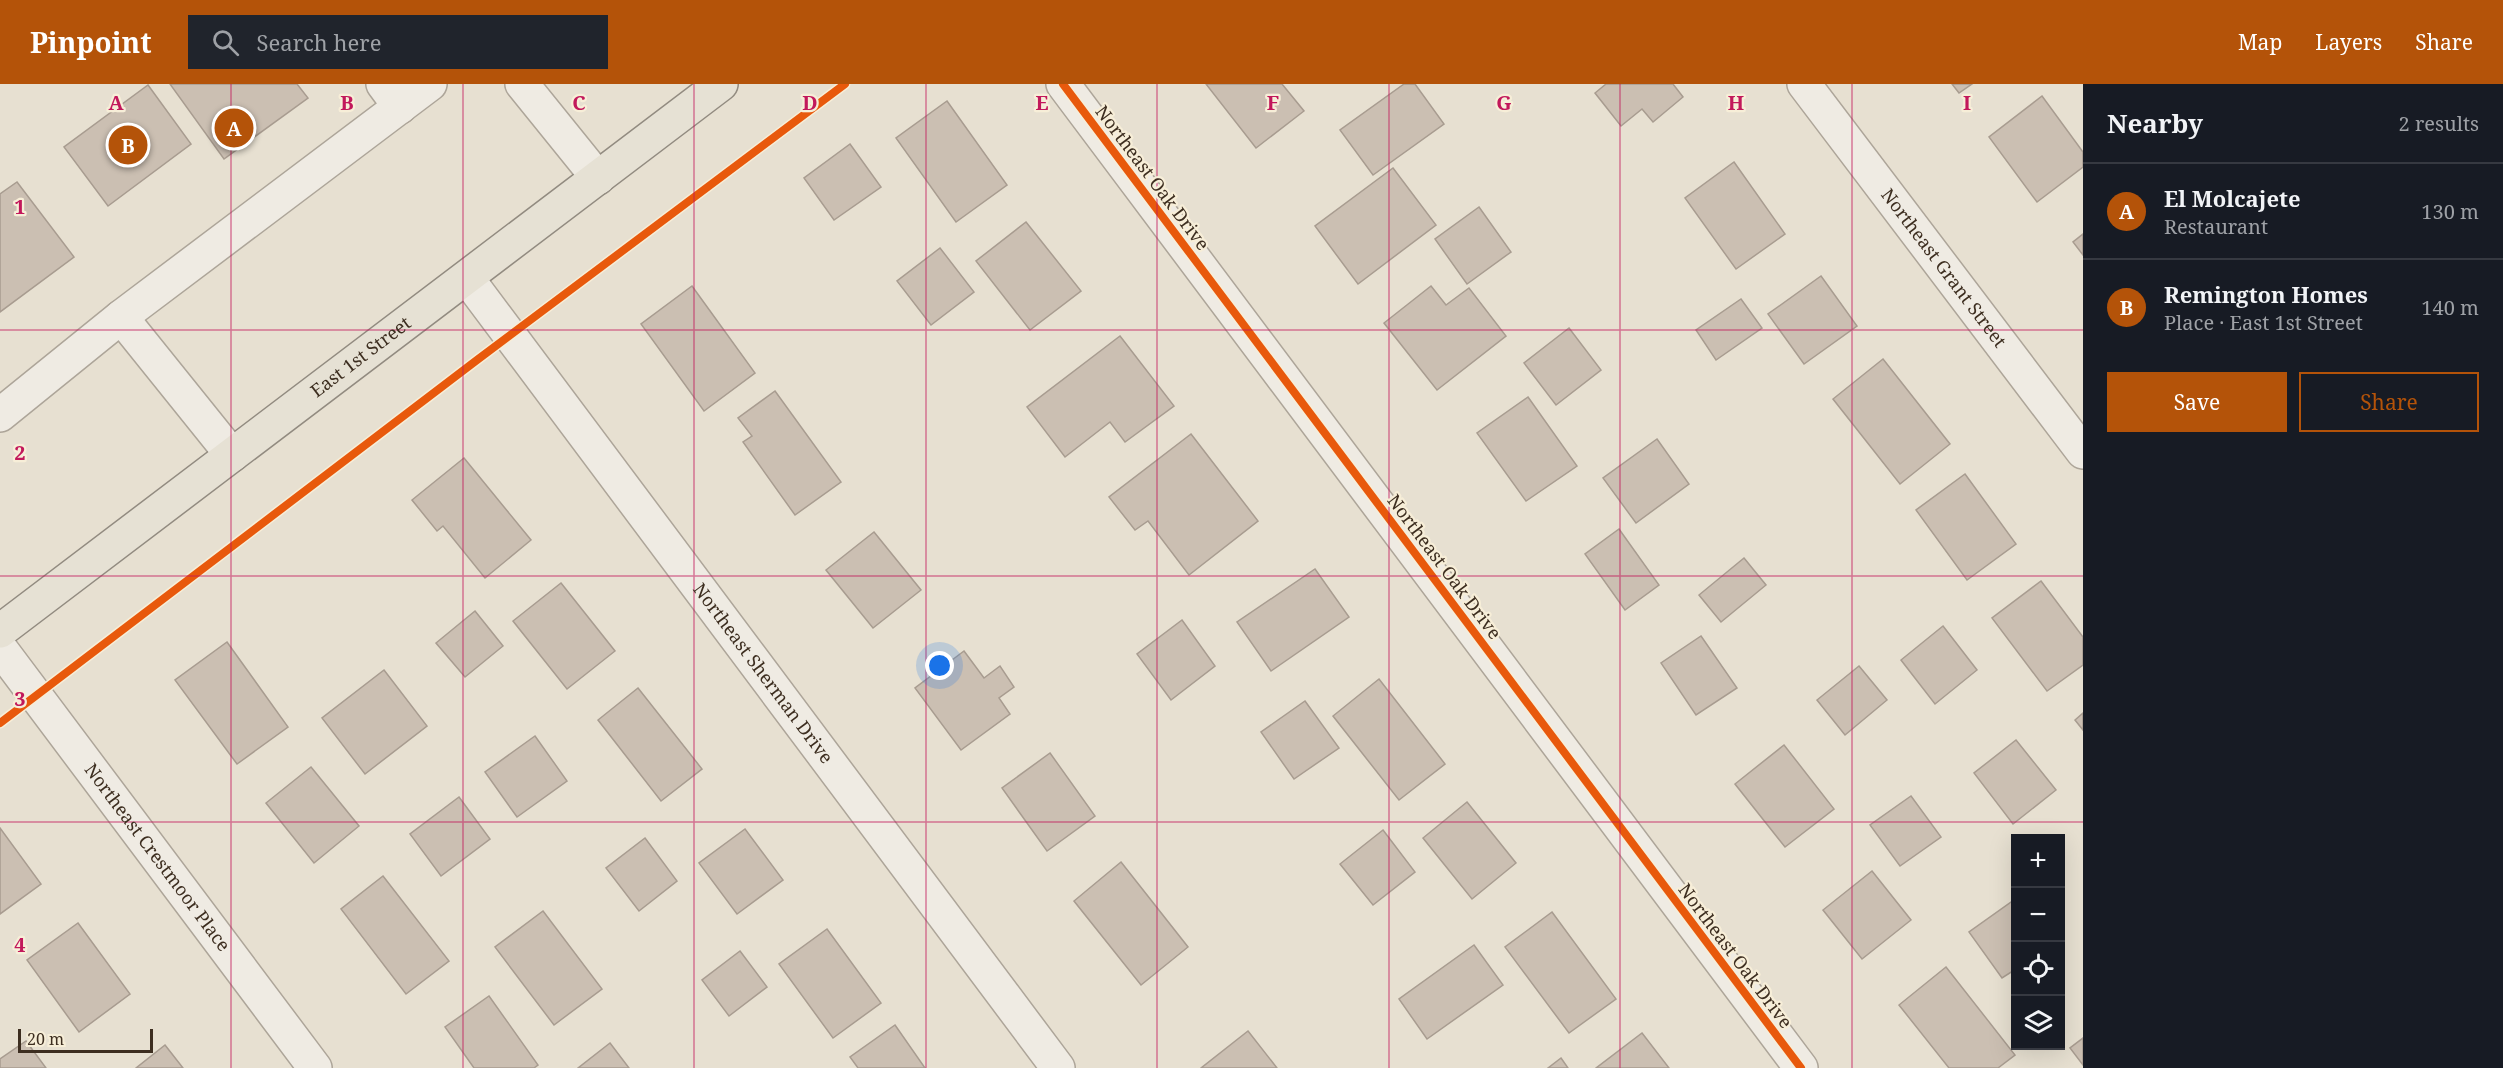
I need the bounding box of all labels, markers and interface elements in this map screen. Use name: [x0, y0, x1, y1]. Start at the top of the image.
search box: [188, 15, 608, 69]
text: Pinpoint: [30, 23, 152, 61]
icon: search: [209, 26, 242, 59]
text: Search here: [257, 27, 381, 57]
text: Map: [2238, 28, 2282, 56]
text: Layers: [2315, 28, 2382, 56]
text: Share: [2415, 28, 2473, 56]
text: A: [108, 89, 124, 116]
text: B: [340, 89, 354, 116]
text: C: [572, 89, 586, 116]
text: D: [802, 89, 818, 116]
text: E: [1035, 89, 1049, 116]
text: F: [1267, 89, 1279, 116]
text: G: [1496, 89, 1512, 116]
text: H: [1728, 89, 1744, 116]
text: I: [1963, 89, 1971, 116]
street label: Northeast Oak Drive: [1090, 100, 1215, 255]
text: Nearby: [2107, 105, 2203, 141]
pin: A: [214, 106, 254, 150]
text: 2 results: [2399, 110, 2479, 137]
pin: B: [108, 122, 148, 168]
street label: Northeast Grant Street: [1876, 183, 2012, 352]
text: El Molcajete: [2164, 183, 2301, 213]
text: 1: [14, 193, 26, 220]
text: A: [2119, 198, 2134, 225]
text: 130 m: [2421, 198, 2479, 225]
text: Restaurant: [2164, 213, 2268, 240]
text: Remington Homes: [2164, 279, 2368, 309]
text: B: [2120, 294, 2133, 321]
text: 140 m: [2421, 294, 2479, 321]
text: Place · East 1st Street: [2164, 309, 2363, 336]
street label: East 1st Street: [305, 311, 415, 402]
button: Save: [2107, 372, 2287, 432]
button: Share: [2299, 372, 2479, 432]
text: 2: [14, 439, 26, 466]
street label: Northeast Oak Drive: [1382, 489, 1507, 644]
street label: Northeast Sherman Drive: [688, 578, 839, 768]
your location: [925, 651, 954, 680]
text: 3: [14, 685, 26, 712]
street label: Northeast Crestmoor Place: [80, 758, 236, 956]
map controls: [2011, 834, 2065, 1050]
button: +: [2011, 834, 2065, 888]
street label: Northeast Oak Drive: [1673, 878, 1798, 1033]
button: −: [2011, 888, 2065, 942]
text: 4: [14, 931, 26, 958]
button: locate: [2011, 942, 2065, 996]
button: layers: [2011, 996, 2065, 1050]
scale bar: [18, 1026, 153, 1054]
text: 20 m: [27, 1028, 64, 1050]

